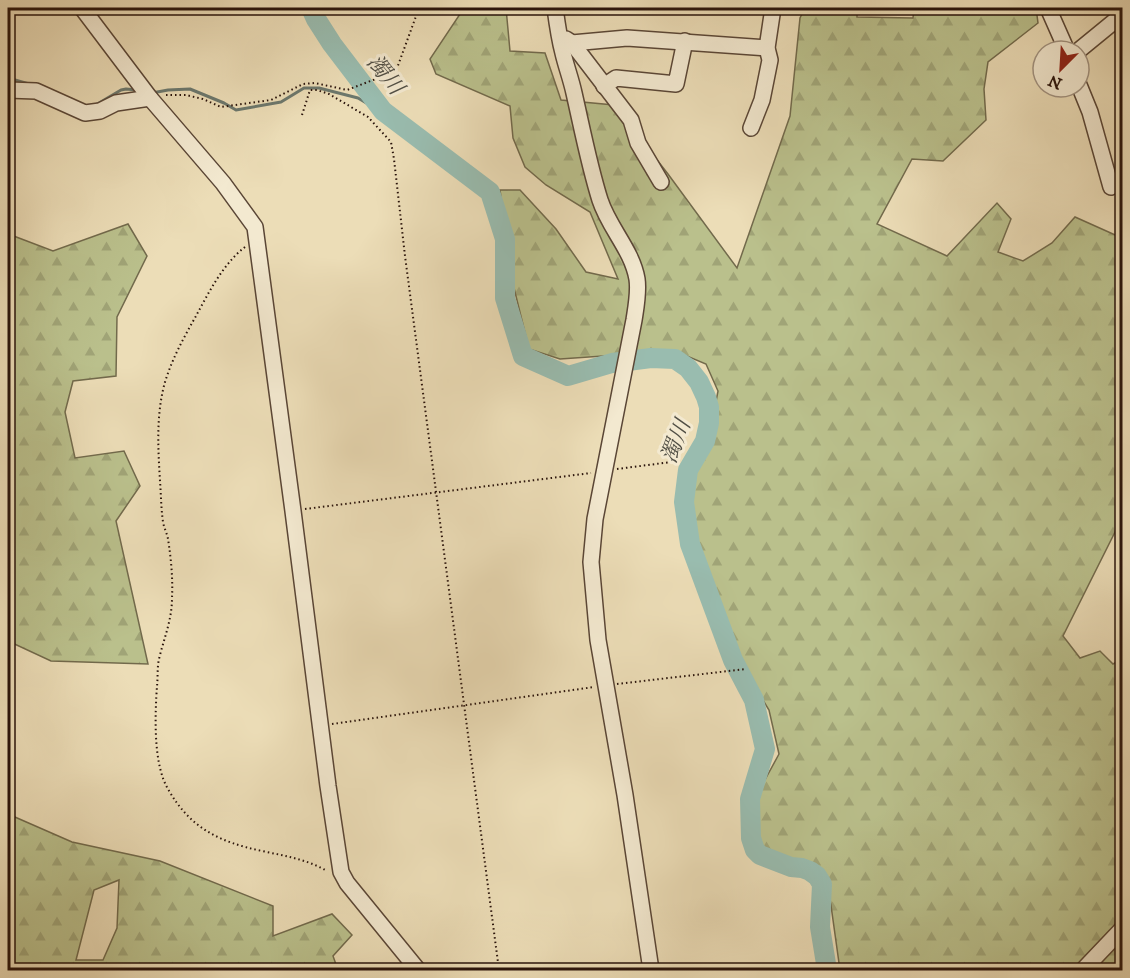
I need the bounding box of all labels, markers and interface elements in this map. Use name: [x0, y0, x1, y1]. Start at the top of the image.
north arrow: [1031, 39, 1091, 99]
water label: 濁川: [360, 49, 410, 102]
text: N: [1045, 70, 1065, 94]
water label: 濁川: [656, 414, 698, 467]

